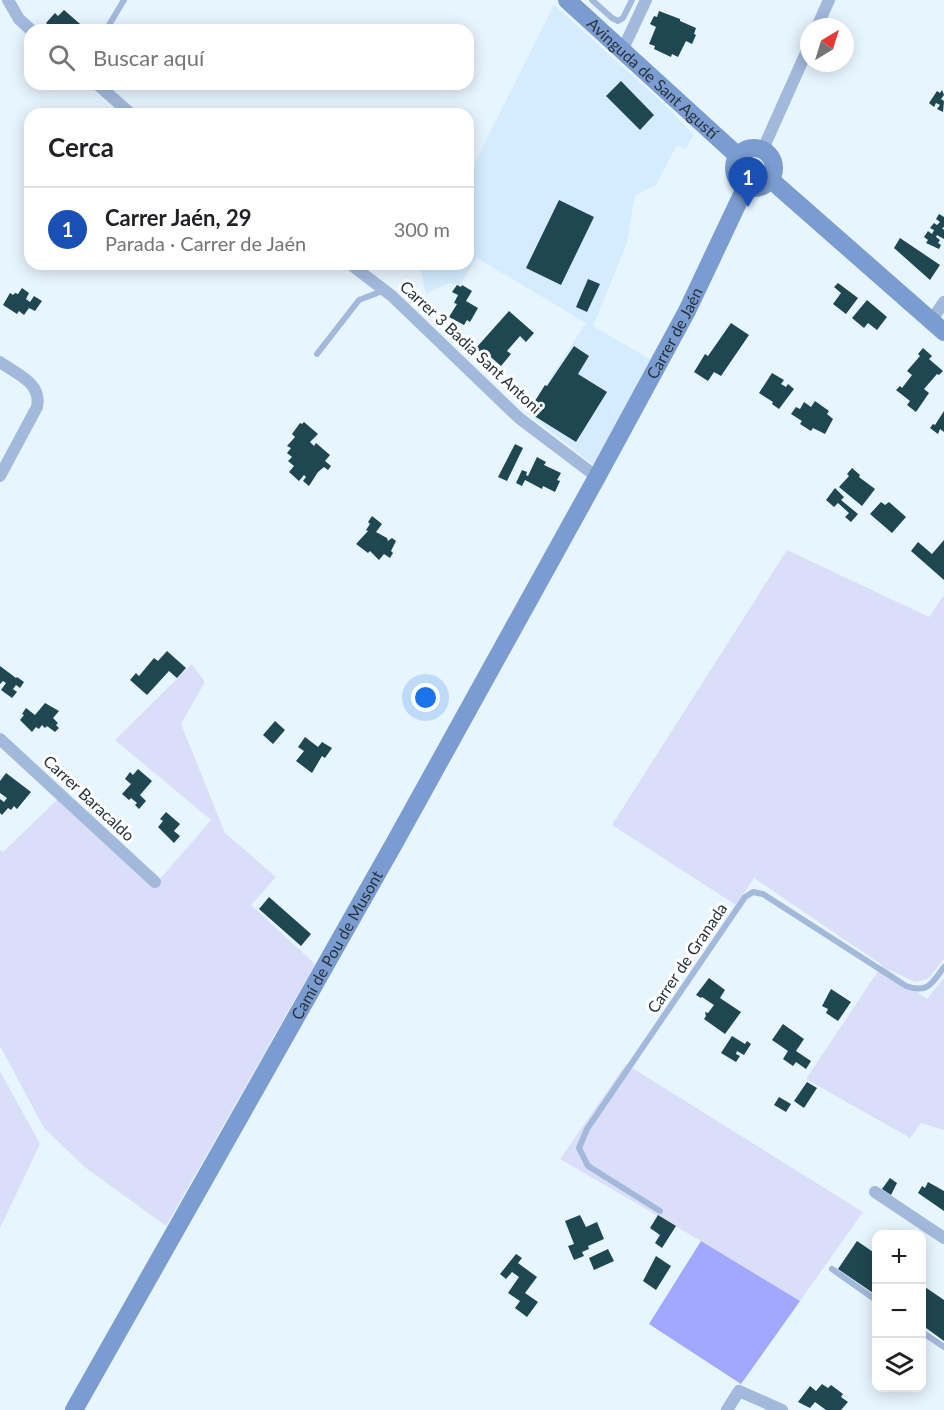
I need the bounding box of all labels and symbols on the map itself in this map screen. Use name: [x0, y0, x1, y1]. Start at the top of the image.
street label: Avinguda de Sant Agustí: [584, 13, 723, 143]
north arrow: [800, 18, 854, 72]
pin: 1: [728, 158, 768, 207]
street label: Carrer 3 Badia Sant Antoni: [397, 276, 546, 417]
street label: Carrer de Jaén: [642, 284, 706, 382]
your location: [411, 683, 440, 712]
street label: Carrer Baracaldo: [40, 751, 139, 845]
street label: Camí de Pou de Musont: [287, 867, 386, 1023]
street label: Carrer de Granada: [643, 899, 730, 1016]

